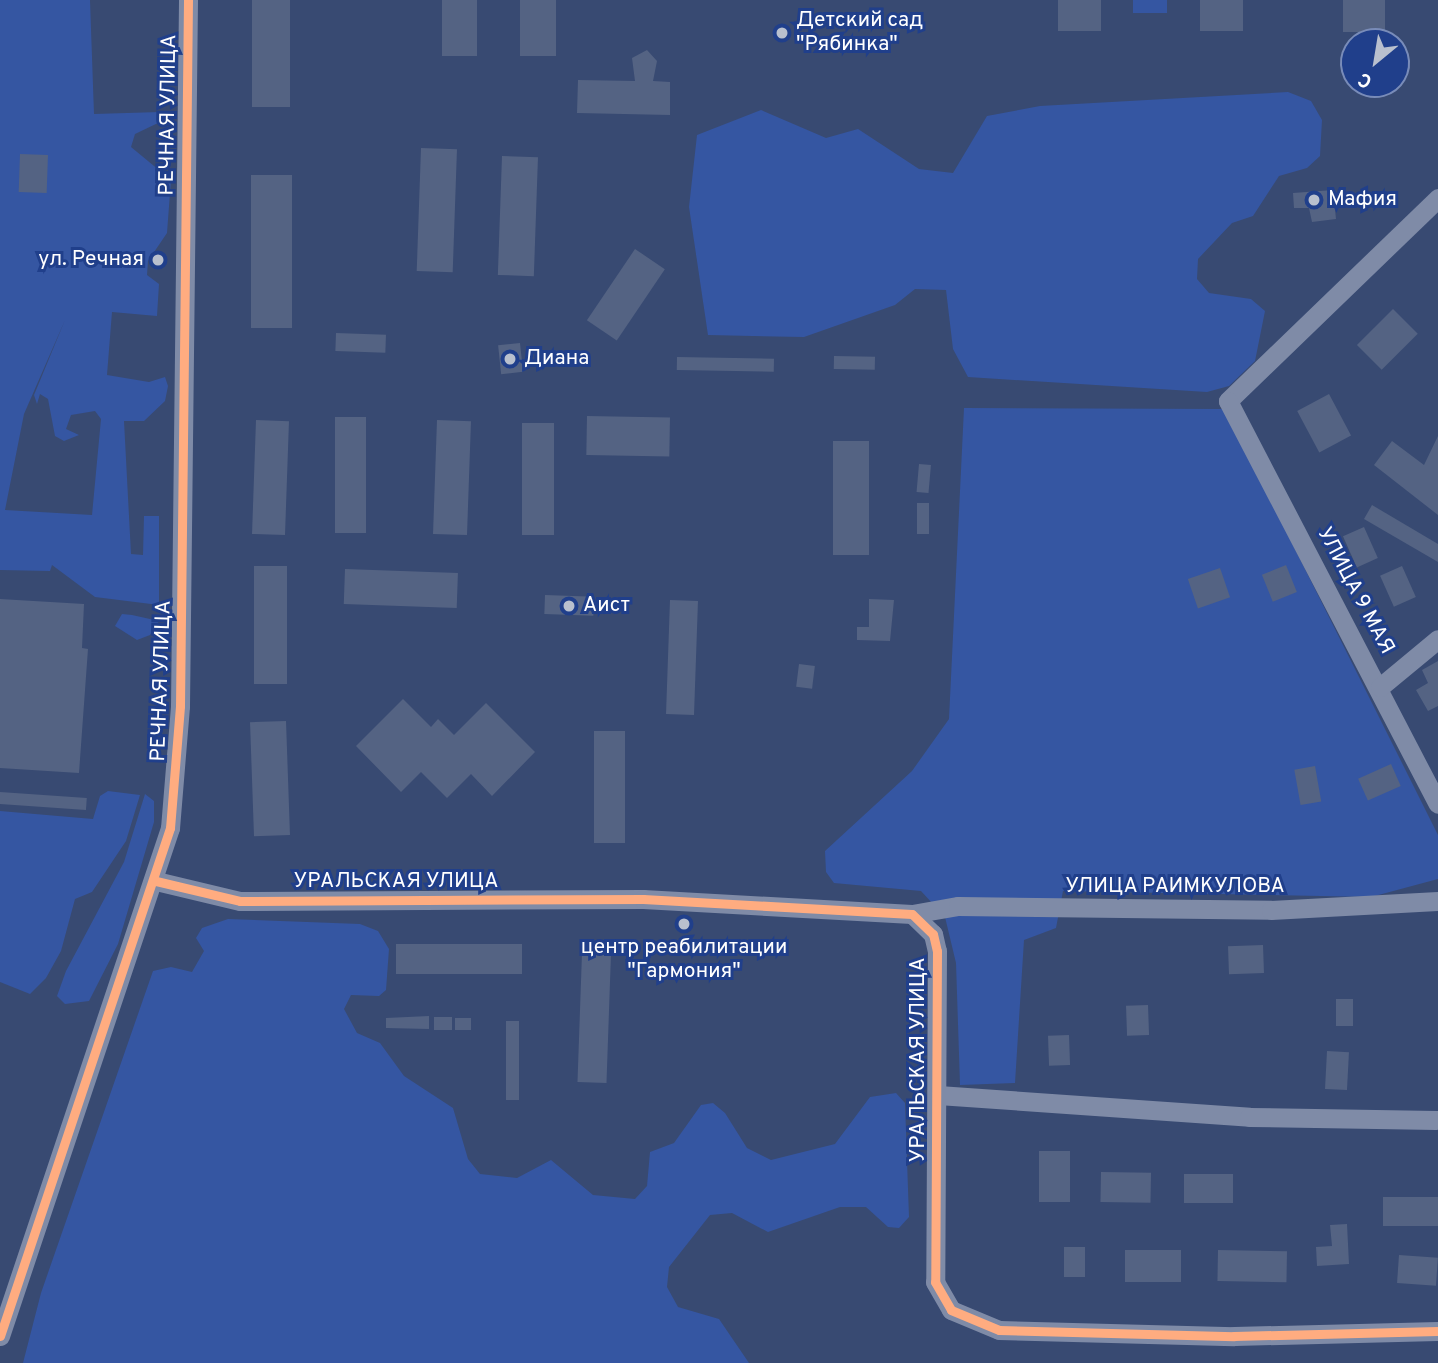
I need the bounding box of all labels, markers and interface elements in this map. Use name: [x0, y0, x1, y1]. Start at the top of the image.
place label: Детский сад "Рябинка": [796, 8, 923, 58]
marker: Детский сад "Рябинка": [774, 25, 790, 41]
north arrow: [1340, 28, 1410, 98]
street label: РЕЧНАЯ УЛИЦА: [155, 34, 183, 196]
text: С: [1354, 66, 1377, 93]
place label: Мафия: [1328, 187, 1397, 213]
marker: Мафия: [1306, 192, 1322, 208]
place label: ул. Речная: [38, 247, 144, 273]
marker: ул. Речная: [150, 252, 166, 268]
place label: Диана: [524, 346, 589, 372]
marker: Диана: [502, 351, 518, 367]
street label: УЛИЦА 9 МАЯ: [1311, 523, 1399, 659]
place label: Аист: [583, 593, 630, 619]
marker: Аист: [561, 598, 577, 614]
street label: РЕЧНАЯ УЛИЦА: [147, 600, 177, 762]
street label: УРАЛЬСКАЯ УЛИЦА: [294, 869, 498, 895]
street label: УЛИЦА РАИМКУЛОВА: [1065, 874, 1285, 900]
marker: центр реабилитации "Гармония": [676, 916, 692, 932]
place label: центр реабилитации "Гармония": [581, 935, 787, 985]
street label: УРАЛЬСКАЯ УЛИЦА: [906, 958, 932, 1162]

